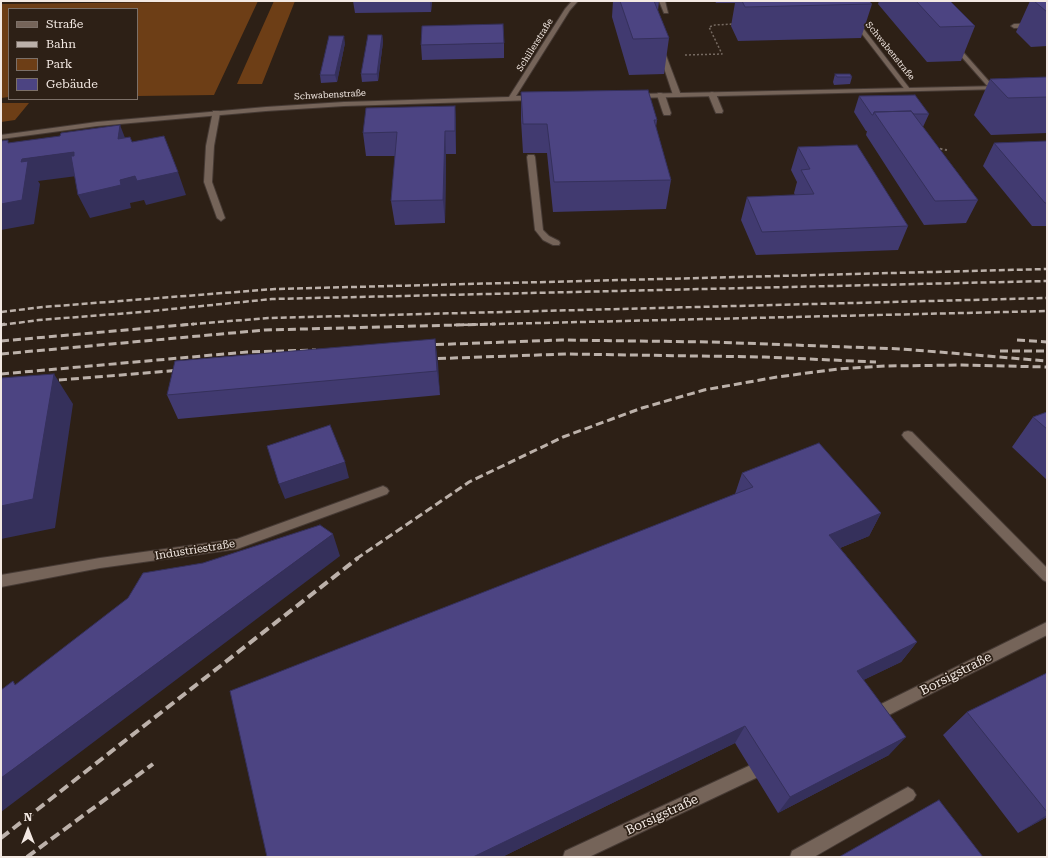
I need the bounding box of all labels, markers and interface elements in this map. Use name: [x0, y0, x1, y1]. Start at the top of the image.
legend: [8, 8, 138, 100]
text: Straße: [46, 17, 83, 31]
street label: Schillerstraße: [514, 17, 556, 73]
street label: Schwabenstraße: [863, 20, 917, 82]
text: Bahn: [46, 37, 76, 51]
text: Park: [46, 57, 72, 71]
text: Gebäude: [46, 77, 98, 91]
street label: Schwabenstraße: [294, 88, 366, 102]
street label: Industriestraße: [154, 537, 236, 563]
street label: Borsigstraße: [918, 649, 994, 699]
street label: Borsigstraße: [623, 791, 701, 839]
north arrow: [8, 810, 48, 850]
text: N: [24, 811, 32, 824]

